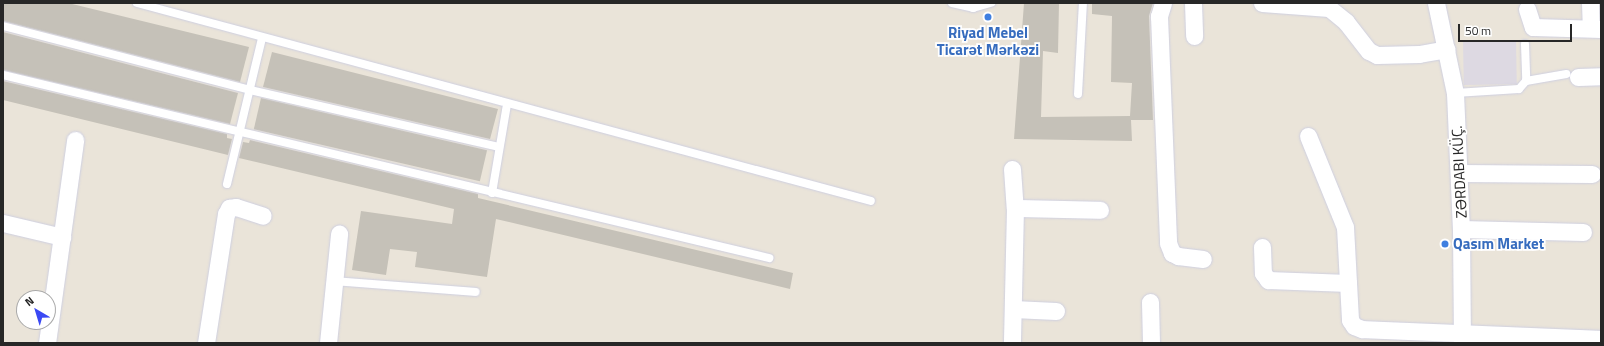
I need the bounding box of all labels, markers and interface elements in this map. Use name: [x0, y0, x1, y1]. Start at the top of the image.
marker: Riyad Mebel Ticarət Mərkəzi: [983, 12, 993, 22]
scale bar: [1460, 16, 1574, 42]
text: 50 m: [1465, 21, 1491, 40]
place label: Riyad Mebel Ticarət Mərkəzi: [937, 23, 1039, 58]
street label: ZƏRDABI KÜÇ.: [1448, 125, 1470, 219]
place label: Qasım Market: [1453, 235, 1544, 253]
marker: Qasım Market: [1440, 239, 1450, 249]
north arrow: [16, 290, 56, 330]
text: N: [21, 293, 37, 310]

